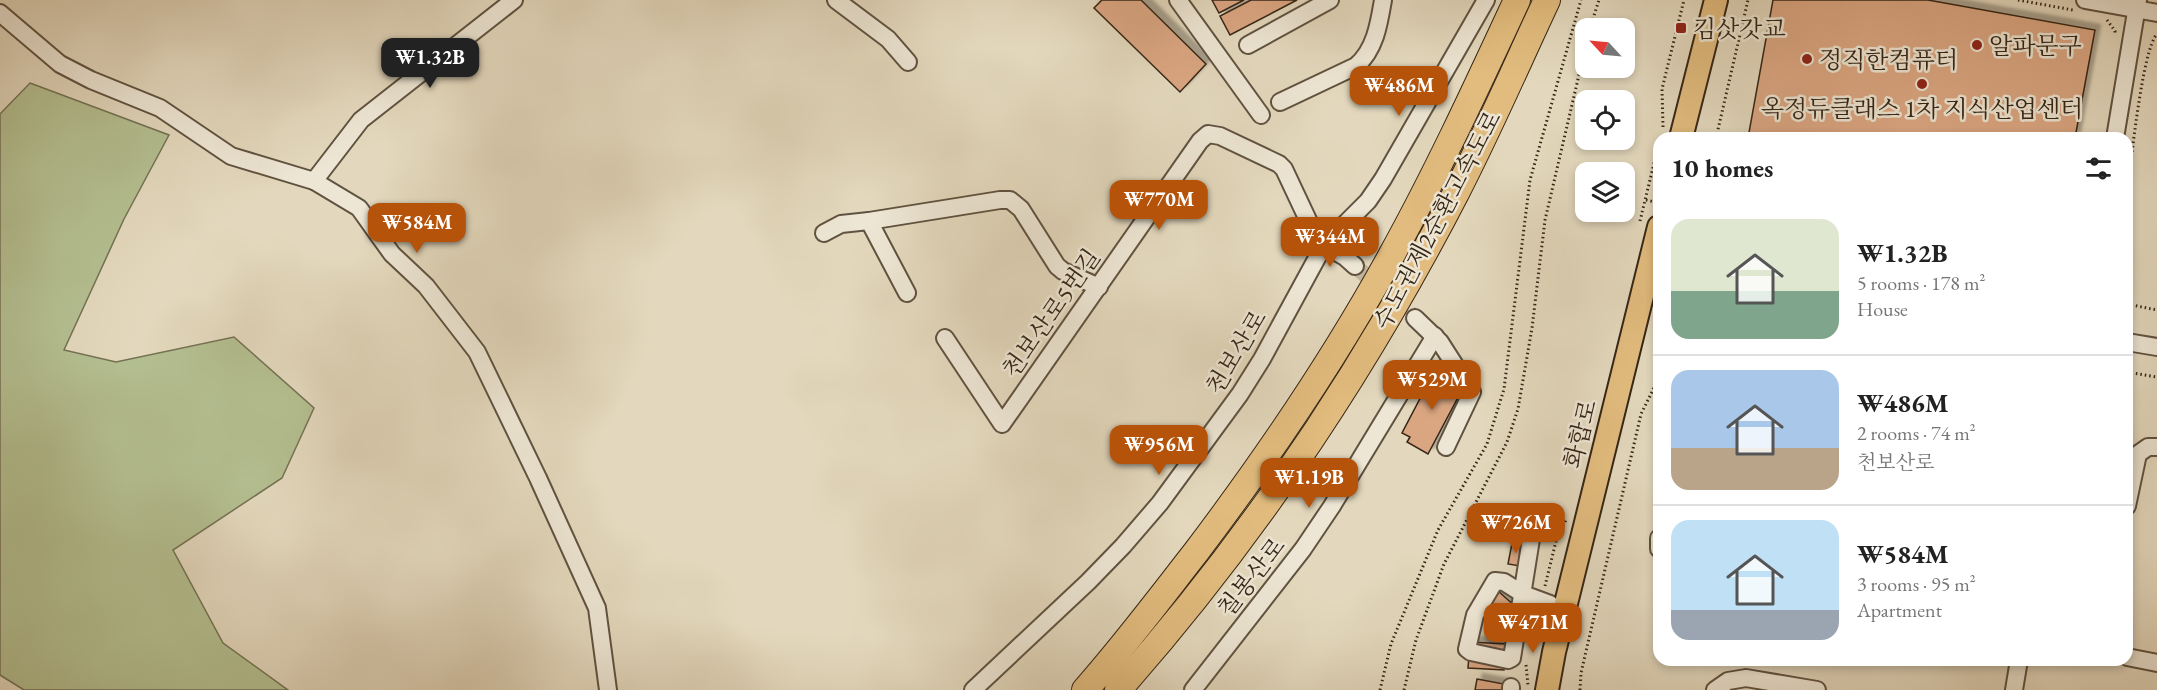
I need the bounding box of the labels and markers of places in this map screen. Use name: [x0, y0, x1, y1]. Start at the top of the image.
place label: 김삿갓교: [1693, 13, 1786, 44]
marker: 김삿갓교: [1674, 21, 1688, 35]
place label: 알파문구: [1989, 30, 2082, 61]
pin: ₩1.32B: [381, 38, 479, 89]
marker: 알파문구: [1970, 38, 1984, 52]
place label: 정직한컴퓨터: [1819, 44, 1958, 75]
marker: 정직한컴퓨터: [1800, 52, 1814, 66]
pin: ₩486M: [1357, 66, 1441, 117]
marker: 옥정듀클래스 1차 지식산업센터: [1915, 77, 1929, 91]
place label: 옥정듀클래스 1차 지식산업센터: [1761, 93, 2083, 124]
pin: ₩770M: [1117, 180, 1201, 231]
pin: ₩584M: [375, 203, 459, 254]
pin: ₩344M: [1288, 217, 1372, 268]
pin: ₩529M: [1390, 360, 1474, 411]
pin: ₩956M: [1117, 425, 1201, 476]
pin: ₩1.19B: [1260, 458, 1358, 509]
pin: ₩726M: [1474, 503, 1558, 554]
pin: ₩471M: [1491, 603, 1575, 654]

